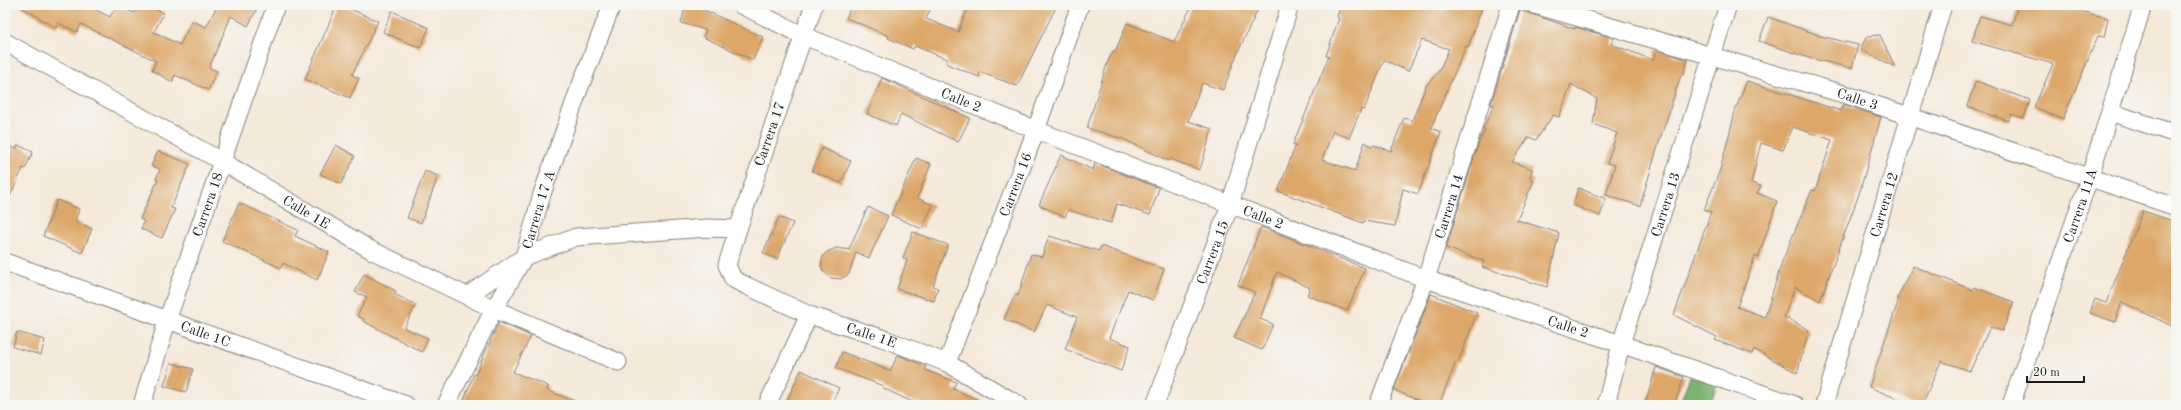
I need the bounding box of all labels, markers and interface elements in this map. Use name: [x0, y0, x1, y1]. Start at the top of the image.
street label: Calle 2: [939, 86, 983, 115]
street label: Calle 3: [1835, 86, 1880, 113]
street label: Carrera 17: [752, 100, 787, 168]
street label: Carrera 16: [998, 151, 1035, 219]
street label: Carrera 11A: [2061, 167, 2100, 245]
street label: Carrera 17 A: [521, 168, 558, 251]
street label: Carrera 18: [191, 171, 226, 239]
street label: Carrera 13: [1649, 171, 1683, 239]
street label: Carrera 12: [1868, 171, 1901, 239]
street label: Carrera 14: [1433, 172, 1466, 241]
street label: Calle 1E: [280, 193, 332, 232]
street label: Calle 2: [1241, 204, 1285, 232]
street label: Carrera 15: [1195, 219, 1232, 287]
street label: Calle 2: [1546, 314, 1590, 341]
street label: Calle 1C: [179, 319, 232, 350]
street label: Calle 1E: [844, 321, 898, 351]
scale bar: [2027, 358, 2084, 384]
text: 20 m: [2033, 367, 2060, 379]

